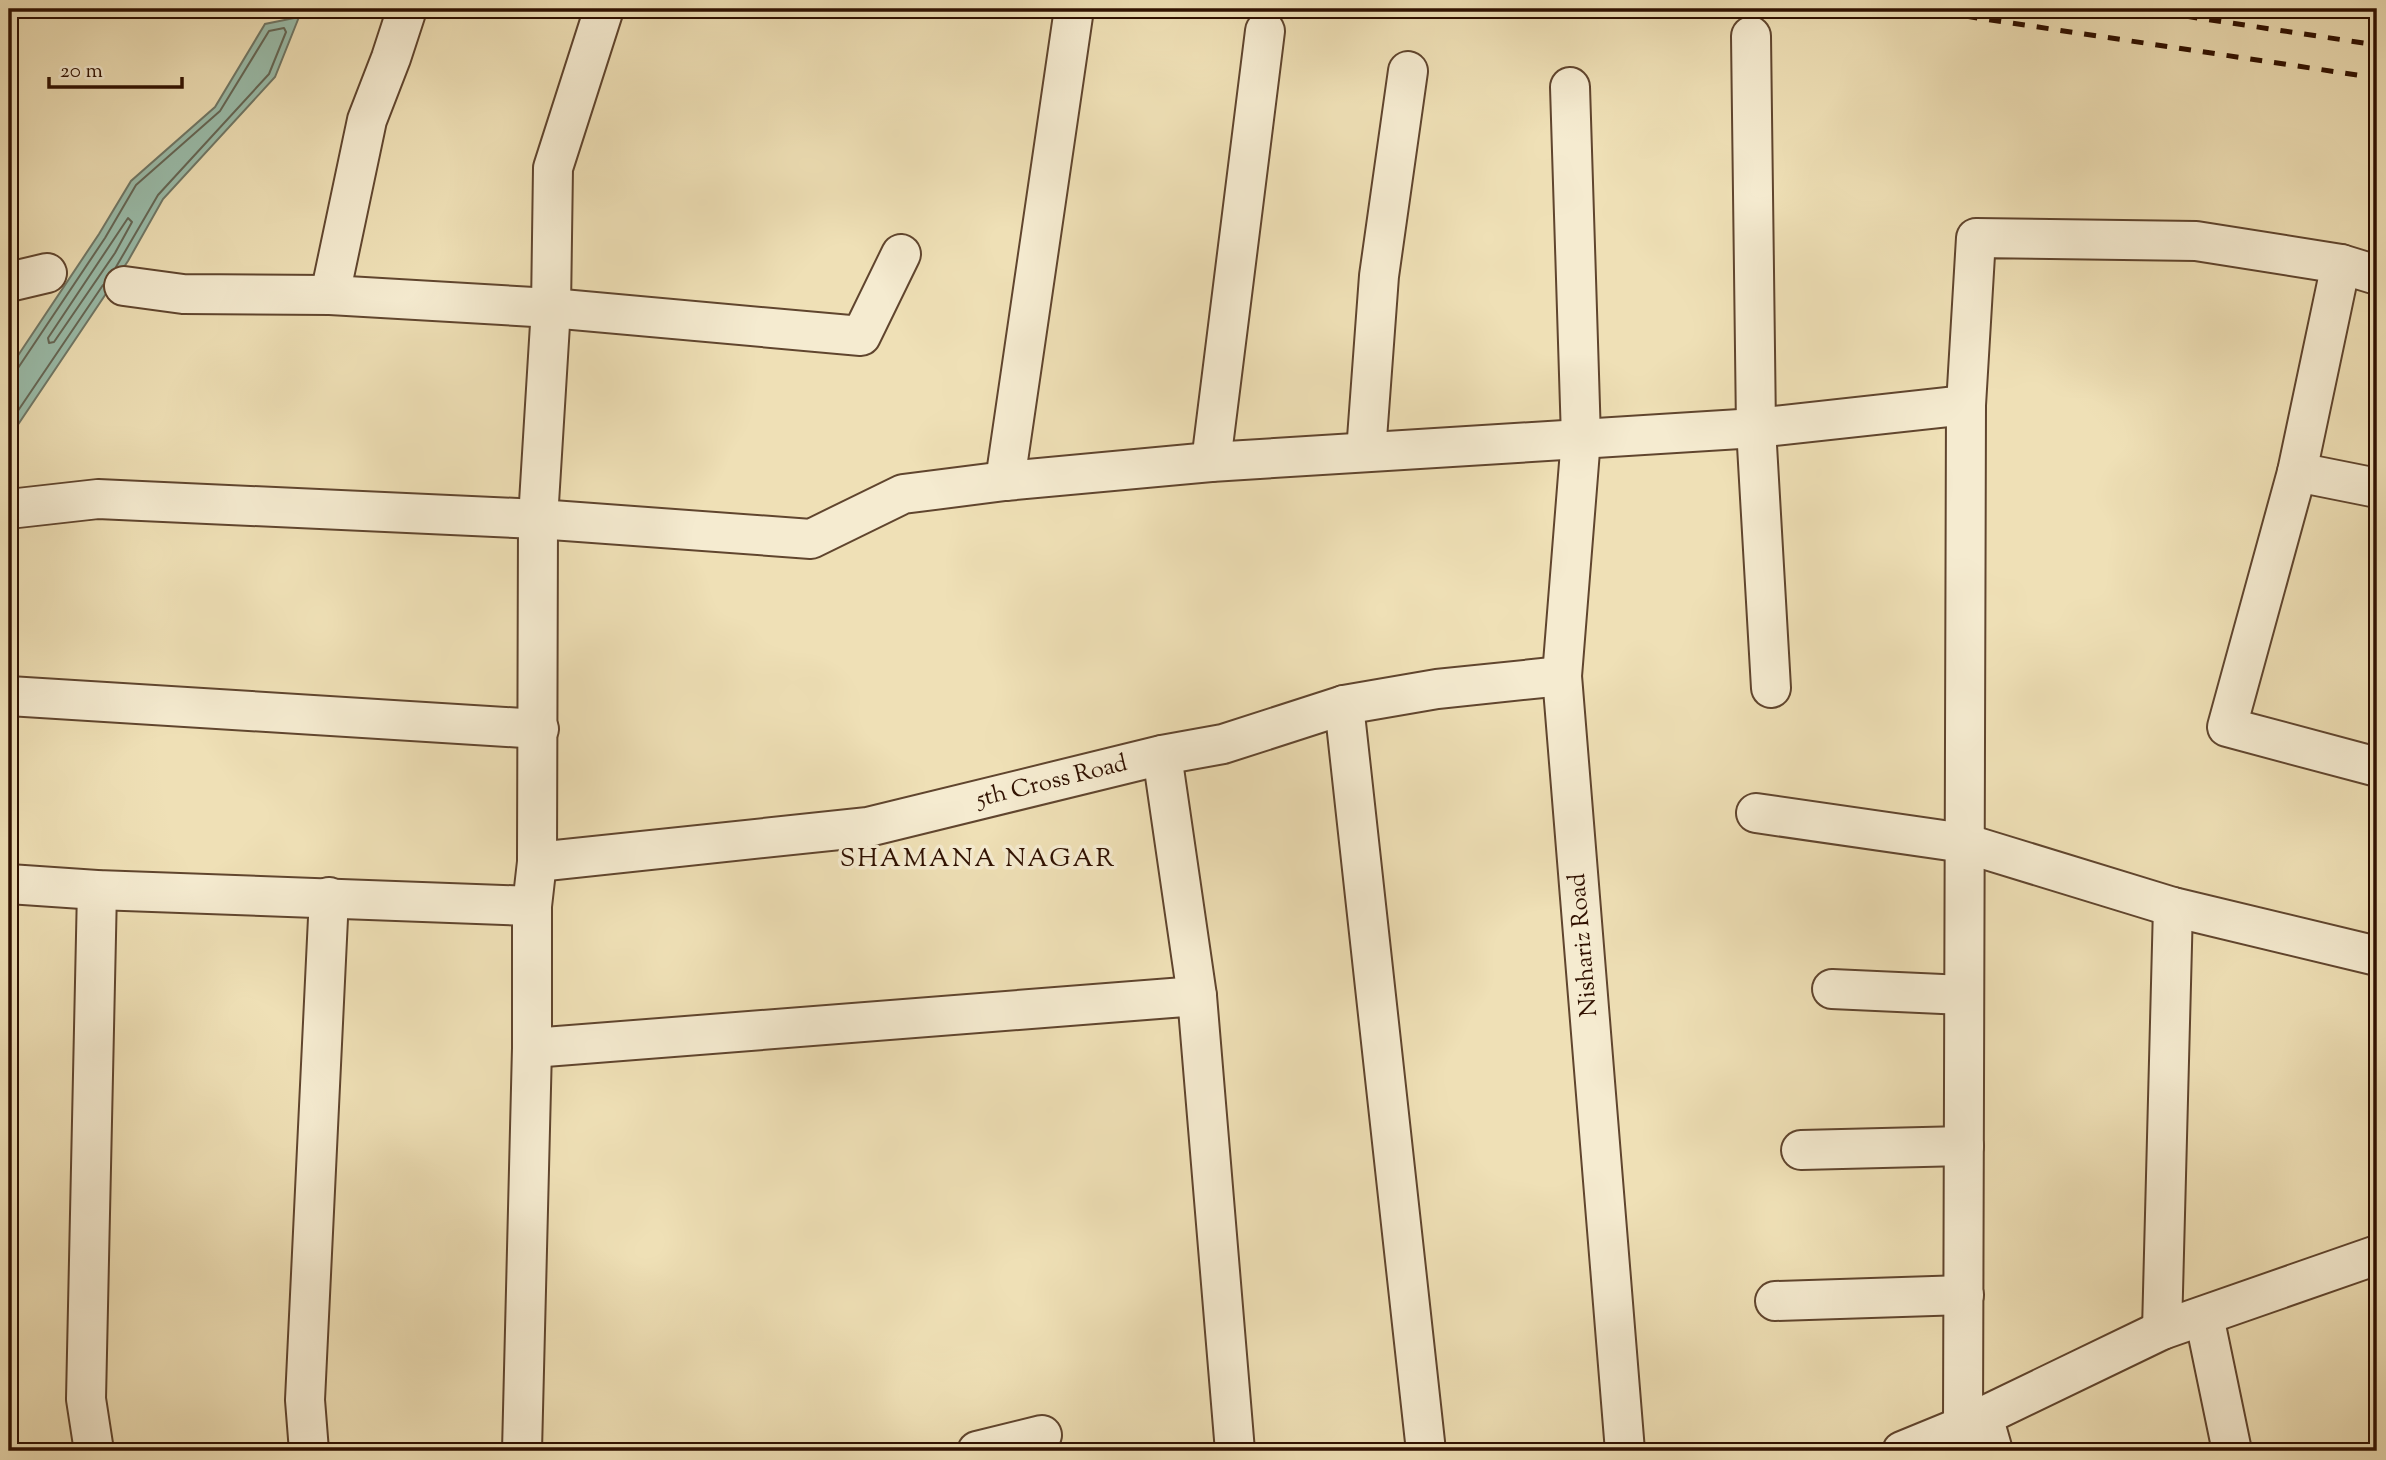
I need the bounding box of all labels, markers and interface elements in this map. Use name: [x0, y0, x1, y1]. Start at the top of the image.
scale bar: [49, 46, 182, 90]
text: 20 m: [60, 57, 103, 87]
street label: 5th Cross Road: [971, 747, 1132, 818]
district label: SHAMANA NAGAR: [840, 841, 1116, 878]
street label: Nishariz Road: [1561, 871, 1607, 1018]

